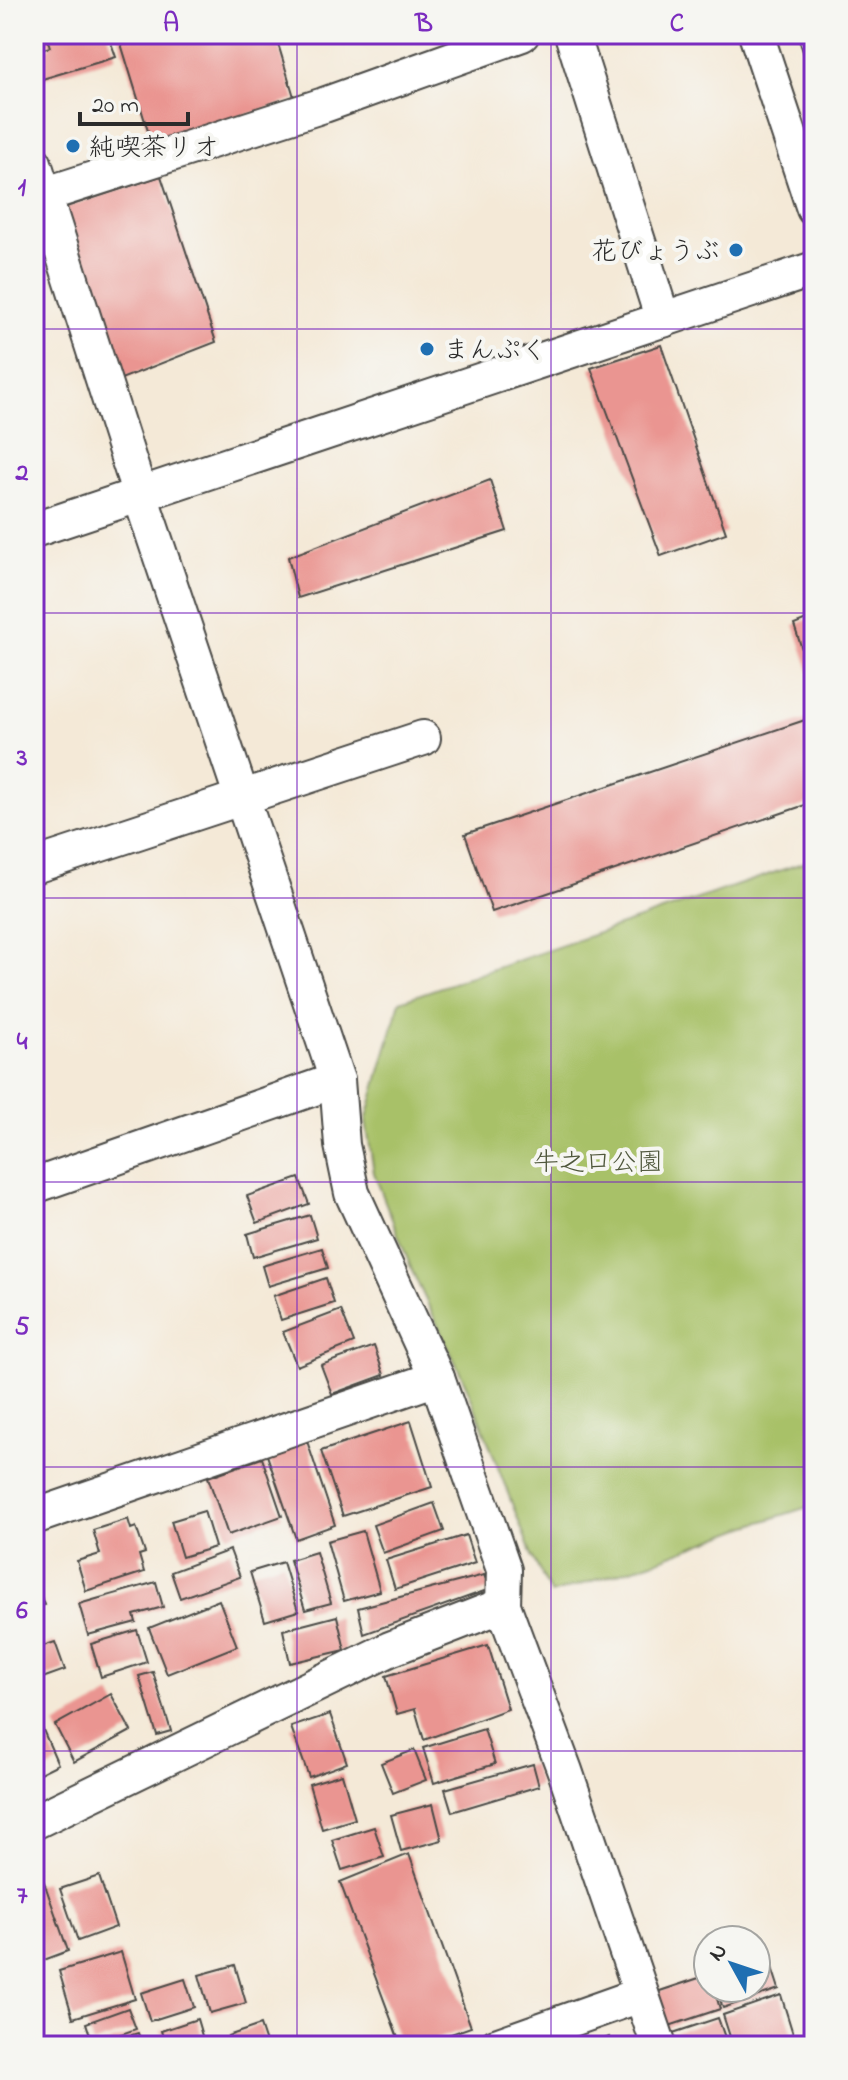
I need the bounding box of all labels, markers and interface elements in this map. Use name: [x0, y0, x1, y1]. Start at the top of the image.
text: A: [163, 6, 179, 44]
text: B: [414, 6, 433, 44]
text: C: [670, 6, 684, 44]
scale bar: [80, 76, 188, 126]
text: 20 m: [92, 89, 139, 124]
place label: 純喫茶リオ: [89, 130, 219, 168]
marker: 純喫茶リオ: [64, 137, 82, 155]
text: 1: [18, 170, 27, 208]
place label: 花びょうぶ: [591, 234, 720, 272]
marker: 花びょうぶ: [727, 241, 745, 259]
place label: まんぷく: [443, 333, 547, 371]
marker: まんぷく: [418, 340, 436, 358]
text: 2: [15, 455, 29, 493]
text: 3: [16, 740, 28, 778]
text: 4: [17, 1024, 28, 1062]
park label: 牛之口公園: [533, 1145, 663, 1183]
text: 5: [15, 1309, 30, 1347]
text: 6: [16, 1593, 28, 1631]
text: 7: [17, 1878, 28, 1916]
north arrow: [692, 1924, 772, 2004]
text: N: [702, 1937, 736, 1969]

